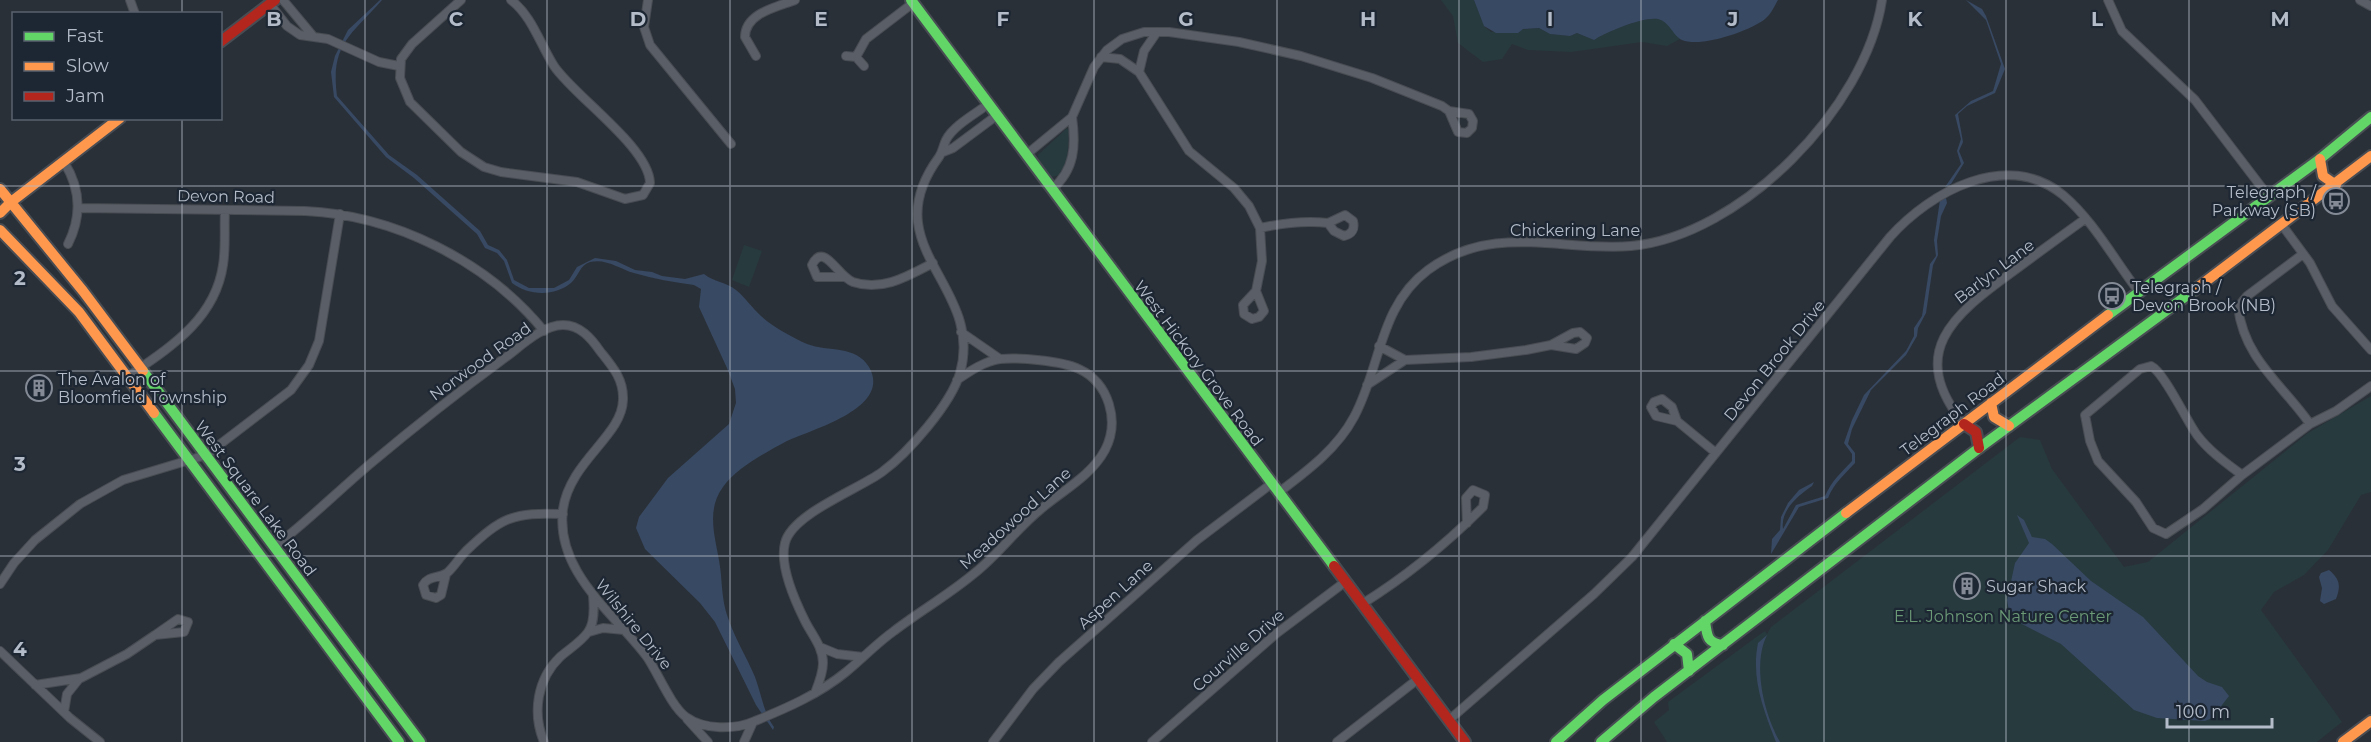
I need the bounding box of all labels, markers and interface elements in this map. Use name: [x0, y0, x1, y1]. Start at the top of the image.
text: B: [266, 7, 282, 31]
text: C: [449, 7, 464, 31]
text: D: [630, 7, 646, 31]
text: E: [814, 7, 828, 31]
text: F: [997, 7, 1010, 31]
text: G: [1178, 7, 1194, 31]
text: H: [1360, 7, 1376, 31]
text: I: [1547, 7, 1553, 31]
text: J: [1727, 7, 1738, 31]
text: K: [1908, 7, 1924, 31]
text: L: [2091, 7, 2103, 31]
text: M: [2270, 7, 2290, 31]
legend: [12, 12, 222, 120]
text: Fast: [66, 25, 104, 47]
text: Slow: [66, 55, 109, 77]
text: Jam: [65, 85, 105, 107]
place label: Telegraph / Parkway (SB): [2212, 183, 2317, 220]
street label: Devon Road: [177, 186, 275, 207]
bus stop icon: Telegraph / Parkway (SB): [2321, 186, 2351, 216]
street label: Chickering Lane: [1510, 221, 1640, 240]
street label: Barlyn Lane: [1951, 235, 2038, 308]
text: 2: [14, 266, 26, 290]
street label: West Hickory Grove Road: [1130, 277, 1267, 450]
place label: Telegraph / Devon Brook (NB): [2132, 278, 2276, 315]
bus stop icon: Telegraph / Devon Brook (NB): [2097, 281, 2127, 311]
street label: Devon Brook Drive: [1720, 296, 1829, 425]
street label: Norwood Road: [426, 318, 535, 404]
street label: Telegraph Road: [1896, 369, 2008, 460]
place label: The Avalon of Bloomfield Township: [58, 370, 227, 407]
building icon: The Avalon of Bloomfield Township: [24, 373, 54, 403]
street label: West Square Lake Road: [191, 417, 320, 580]
text: 3: [13, 452, 26, 476]
street label: Meadowood Lane: [956, 463, 1075, 573]
street label: Aspen Lane: [1074, 556, 1157, 633]
building icon: Sugar Shack: [1952, 571, 1982, 601]
street label: Wilshire Drive: [591, 575, 676, 673]
place label: Sugar Shack: [1986, 577, 2087, 596]
street label: Courville Drive: [1188, 605, 1288, 696]
park label: E.L. Johnson Nature Center: [1894, 607, 2112, 626]
text: 4: [13, 637, 27, 661]
scale bar: [2167, 691, 2272, 729]
text: 100 m: [2176, 701, 2230, 723]

